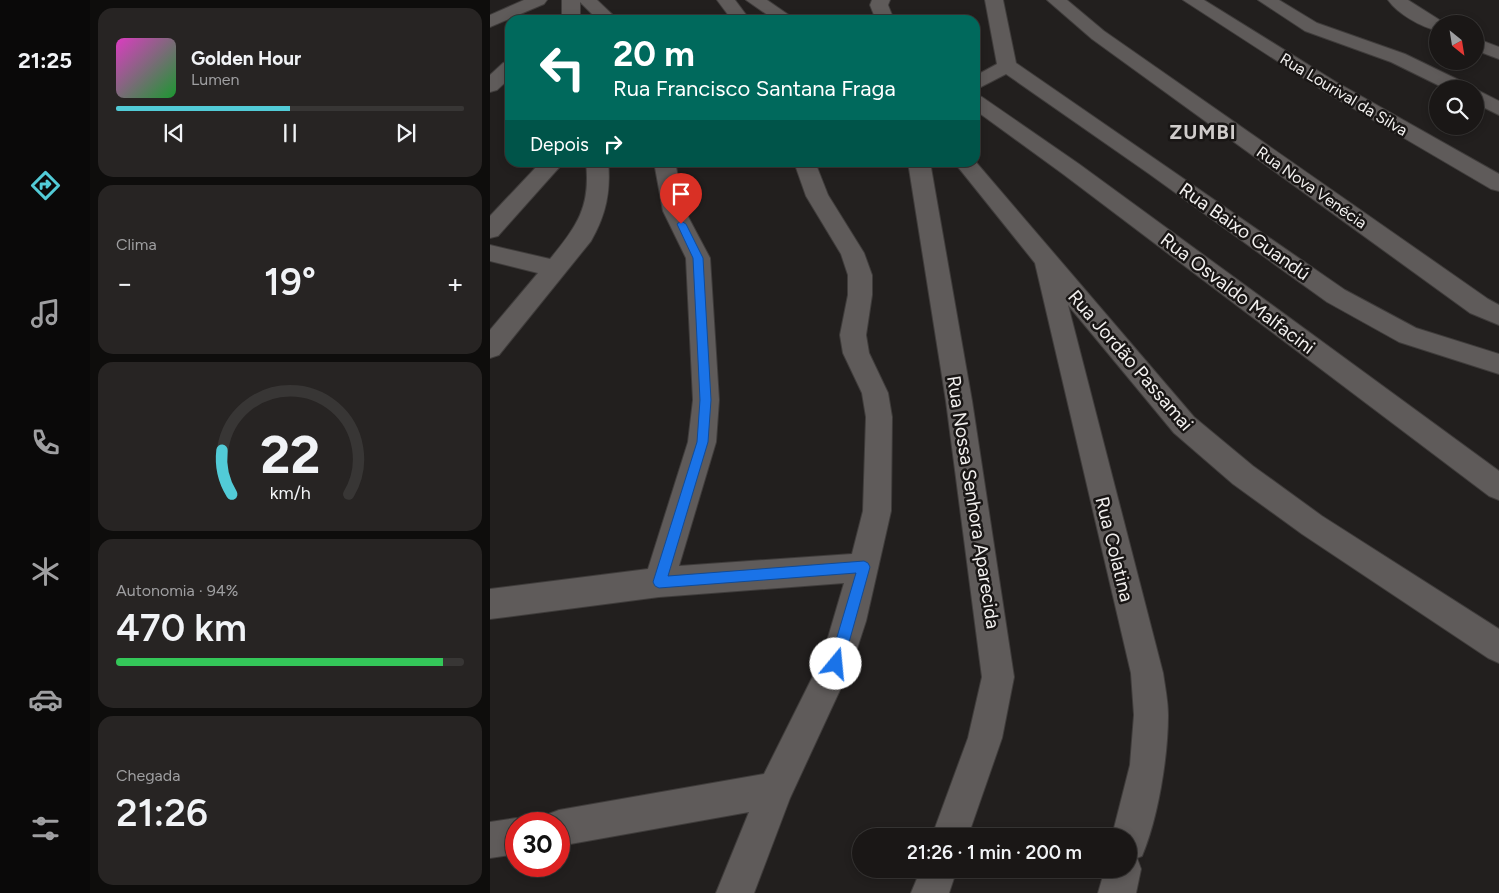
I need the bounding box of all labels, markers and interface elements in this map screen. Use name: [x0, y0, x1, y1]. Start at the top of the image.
north arrow: [1429, 15, 1484, 70]
map controls: [1429, 15, 1484, 135]
text: 20 m: [613, 33, 695, 75]
icon: left: [530, 35, 595, 100]
text: 21:25: [18, 47, 72, 74]
text: Golden Hour: [191, 47, 301, 70]
street label: Rua Lourival da Silva: [1277, 49, 1411, 140]
text: Lumen: [191, 70, 240, 89]
text: Rua Francisco Santana Fraga: [613, 75, 896, 102]
button: search: [1429, 80, 1484, 135]
icon: previous: [160, 119, 188, 147]
icon: pause: [276, 119, 304, 147]
icon: next: [392, 119, 420, 147]
district label: ZUMBI: [1170, 120, 1236, 144]
icon: right: [599, 130, 627, 158]
text: Depois: [530, 133, 589, 156]
street label: Rua Nova Venécia: [1253, 142, 1370, 233]
icon: directions: [28, 168, 63, 203]
pin: [660, 173, 702, 224]
street label: Rua Baixo Guandú: [1175, 178, 1315, 285]
icon: arrive: [667, 180, 695, 208]
street label: Rua Osvaldo Malfacini: [1156, 228, 1319, 359]
text: Clima: [116, 235, 157, 254]
text: 19°: [264, 259, 316, 305]
text: −: [116, 266, 133, 300]
text: +: [447, 266, 464, 300]
street label: Rua Jordão Passamai: [1063, 285, 1198, 435]
icon: music: [28, 296, 63, 331]
street label: Rua Nossa Senhora Aparecida: [942, 374, 1005, 630]
text: 22: [260, 424, 320, 486]
icon: phone: [28, 425, 63, 460]
text: km/h: [270, 482, 310, 503]
street label: Rua Colatina: [1090, 494, 1139, 604]
icon: climate: [28, 554, 63, 589]
text: Autonomia · 94%: [116, 581, 238, 600]
text: 470 km: [116, 605, 247, 651]
position arrow: [809, 637, 861, 689]
icon: car: [28, 682, 63, 717]
text: Chegada: [116, 766, 180, 785]
text: 21:26: [116, 790, 208, 836]
icon: filters: [28, 811, 63, 846]
speed limit sign: 30: [505, 812, 570, 877]
text: 21:26 · 1 min · 200 m: [907, 841, 1082, 864]

